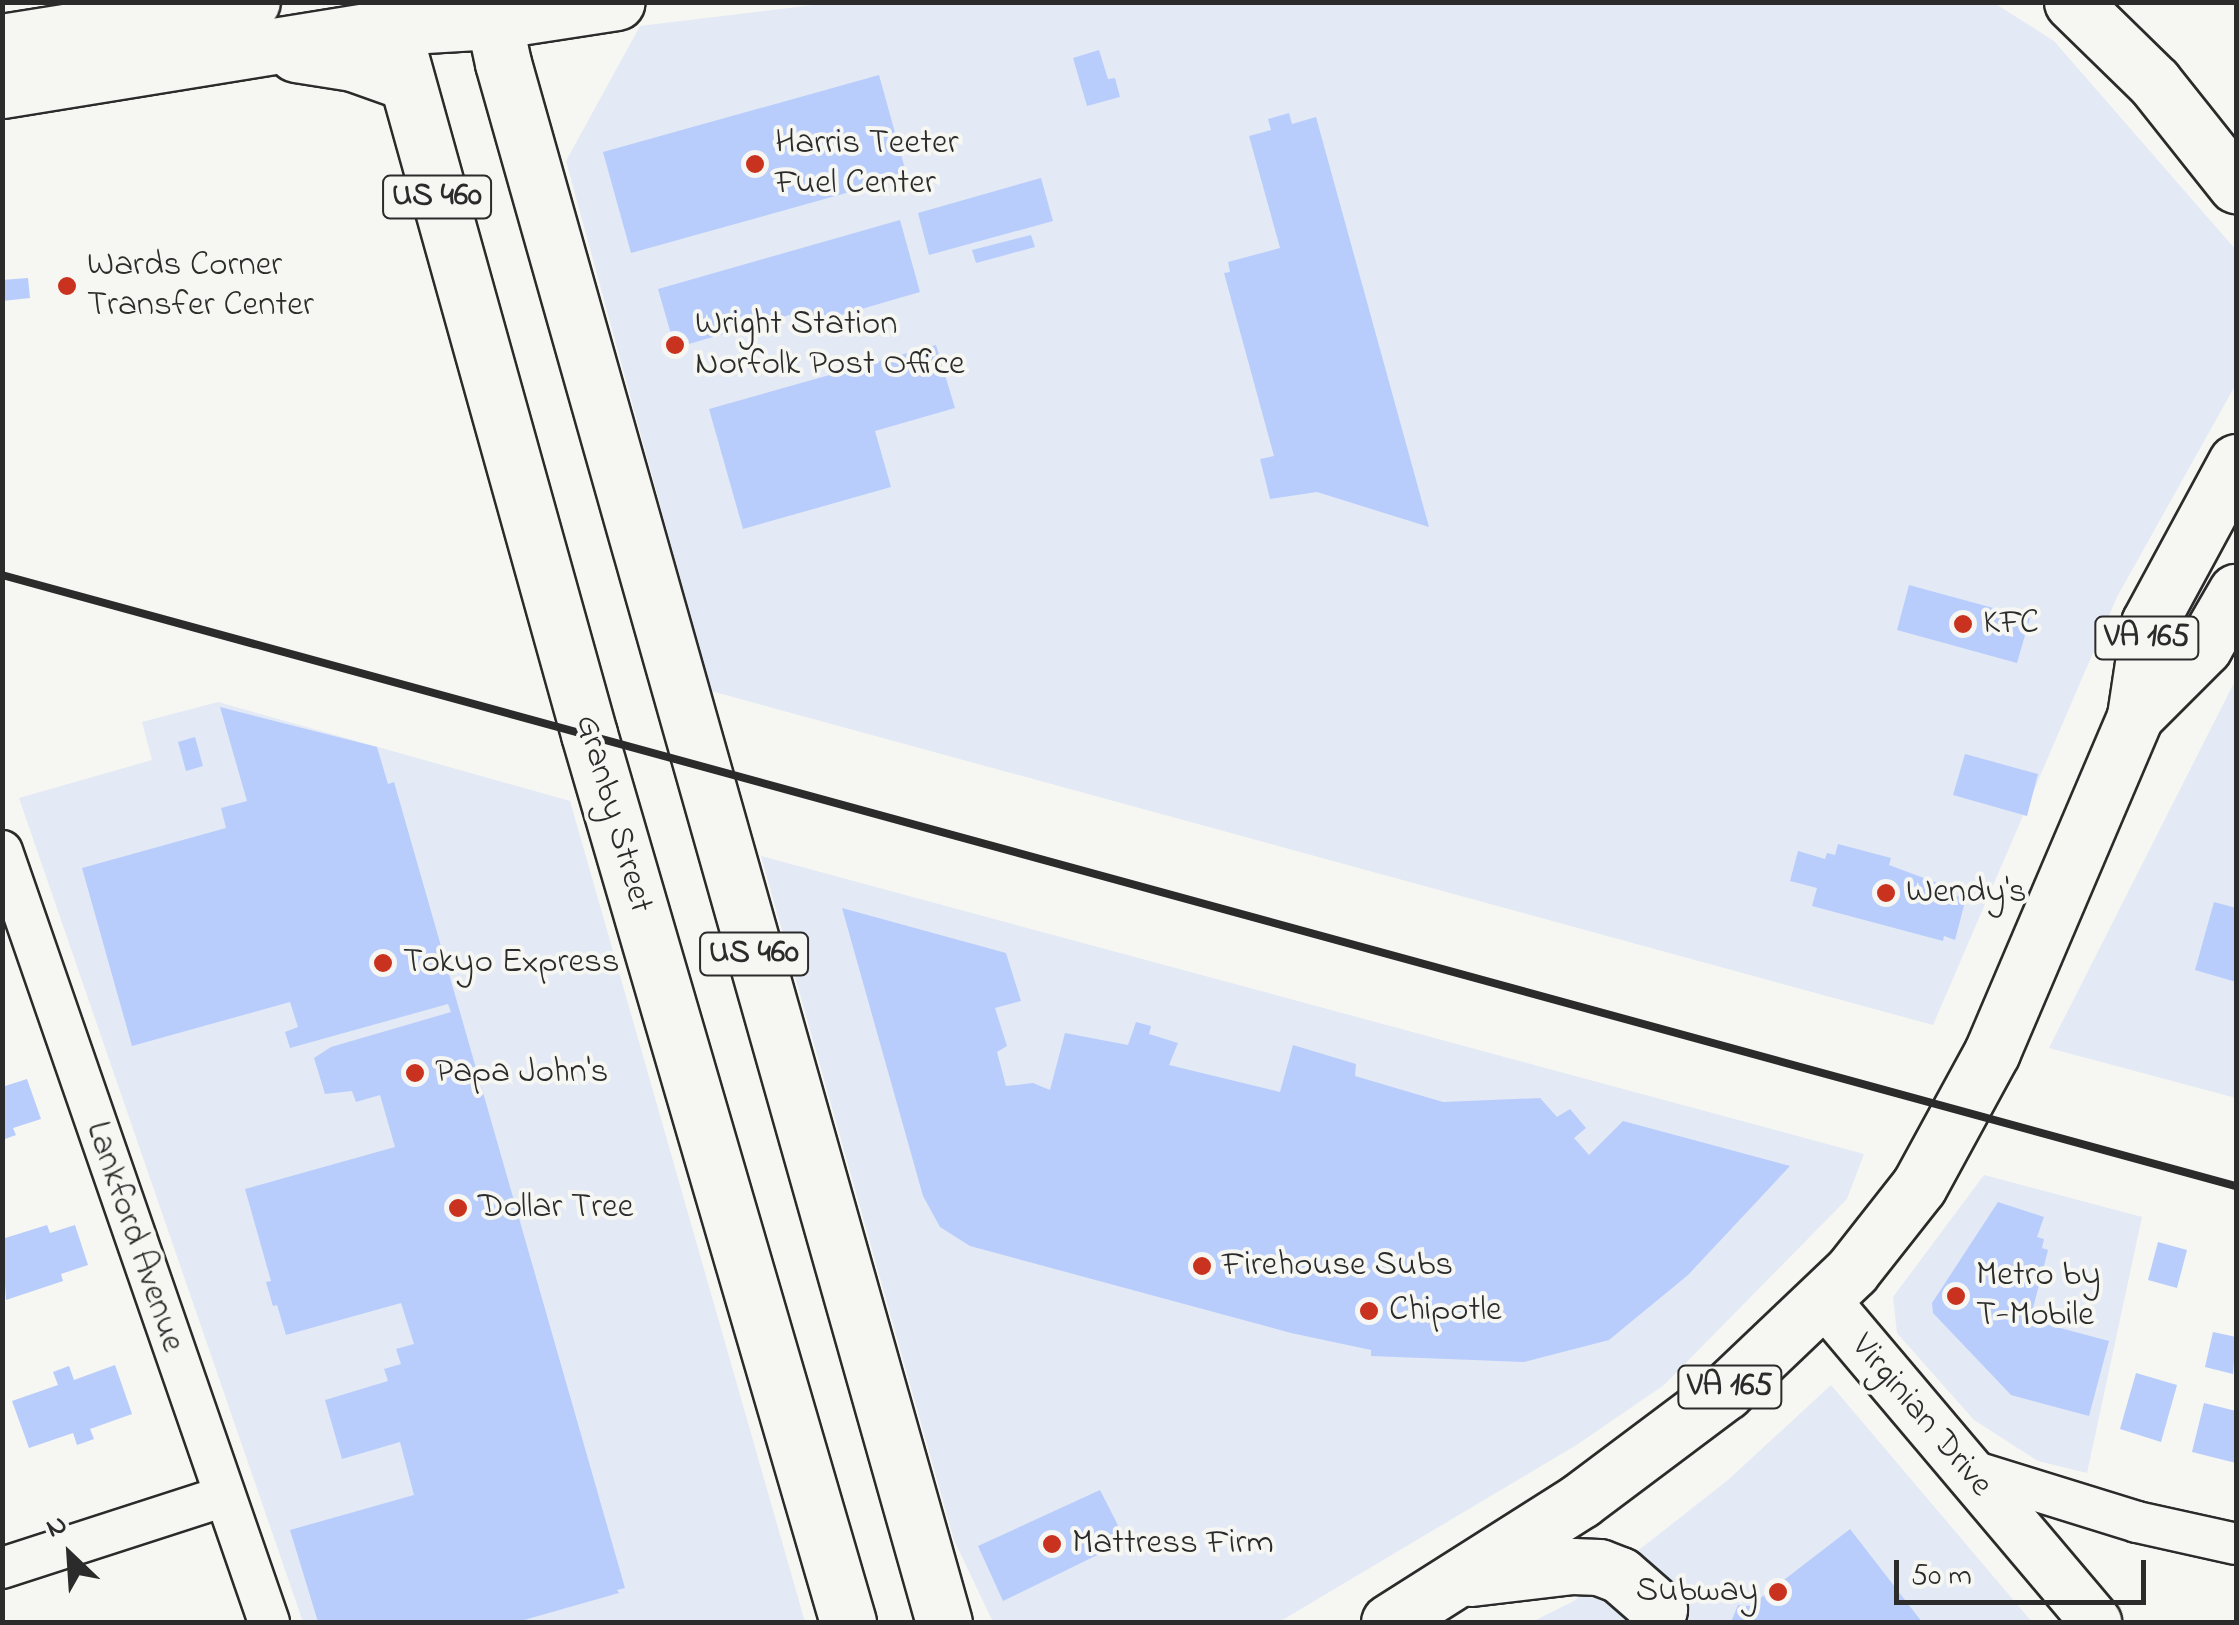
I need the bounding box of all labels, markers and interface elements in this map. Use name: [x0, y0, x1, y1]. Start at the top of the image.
place label: Harris Teeter Fuel Center: [775, 123, 959, 205]
marker: Harris Teeter Fuel Center: [744, 153, 766, 175]
road number: US 460: [382, 170, 492, 224]
place label: Wards Corner Transfer Center: [87, 245, 314, 327]
marker: Wards Corner Transfer Center: [56, 275, 78, 297]
place label: Wright Station Norfolk Post Office: [695, 304, 965, 386]
marker: Wright Station Norfolk Post Office: [664, 334, 686, 356]
place label: KFC: [1983, 603, 2039, 645]
road number: VA 165: [2092, 611, 2202, 665]
marker: KFC: [1952, 613, 1974, 635]
street label: Granby Street: [565, 710, 661, 918]
place label: Wendy's: [1906, 872, 2027, 914]
marker: Wendy's: [1875, 882, 1897, 904]
road number: US 460: [699, 927, 809, 981]
place label: Tokyo Express: [403, 942, 620, 984]
marker: Tokyo Express: [372, 952, 394, 974]
place label: Papa John's: [435, 1052, 608, 1094]
marker: Papa John's: [404, 1062, 426, 1084]
street label: Lankford Avenue: [75, 1116, 193, 1358]
place label: Dollar Tree: [478, 1187, 633, 1229]
marker: Dollar Tree: [447, 1197, 469, 1219]
place label: Firehouse Subs: [1222, 1245, 1453, 1287]
marker: Firehouse Subs: [1191, 1255, 1213, 1277]
place label: Metro by T-Mobile: [1976, 1255, 2100, 1337]
marker: Metro by T-Mobile: [1945, 1285, 1967, 1307]
place label: Chipotle: [1389, 1290, 1502, 1332]
marker: Chipotle: [1358, 1300, 1380, 1322]
street label: Virginian Drive: [1841, 1326, 2001, 1506]
road number: VA 165: [1675, 1360, 1785, 1414]
north arrow: [20, 1505, 120, 1605]
text: N: [40, 1505, 74, 1550]
place label: Mattress Firm: [1072, 1523, 1274, 1565]
marker: Mattress Firm: [1041, 1533, 1063, 1555]
scale bar: [1899, 1540, 2152, 1602]
text: 50 m: [1911, 1555, 1972, 1599]
place label: Subway: [1636, 1571, 1758, 1613]
marker: Subway: [1767, 1581, 1789, 1603]

